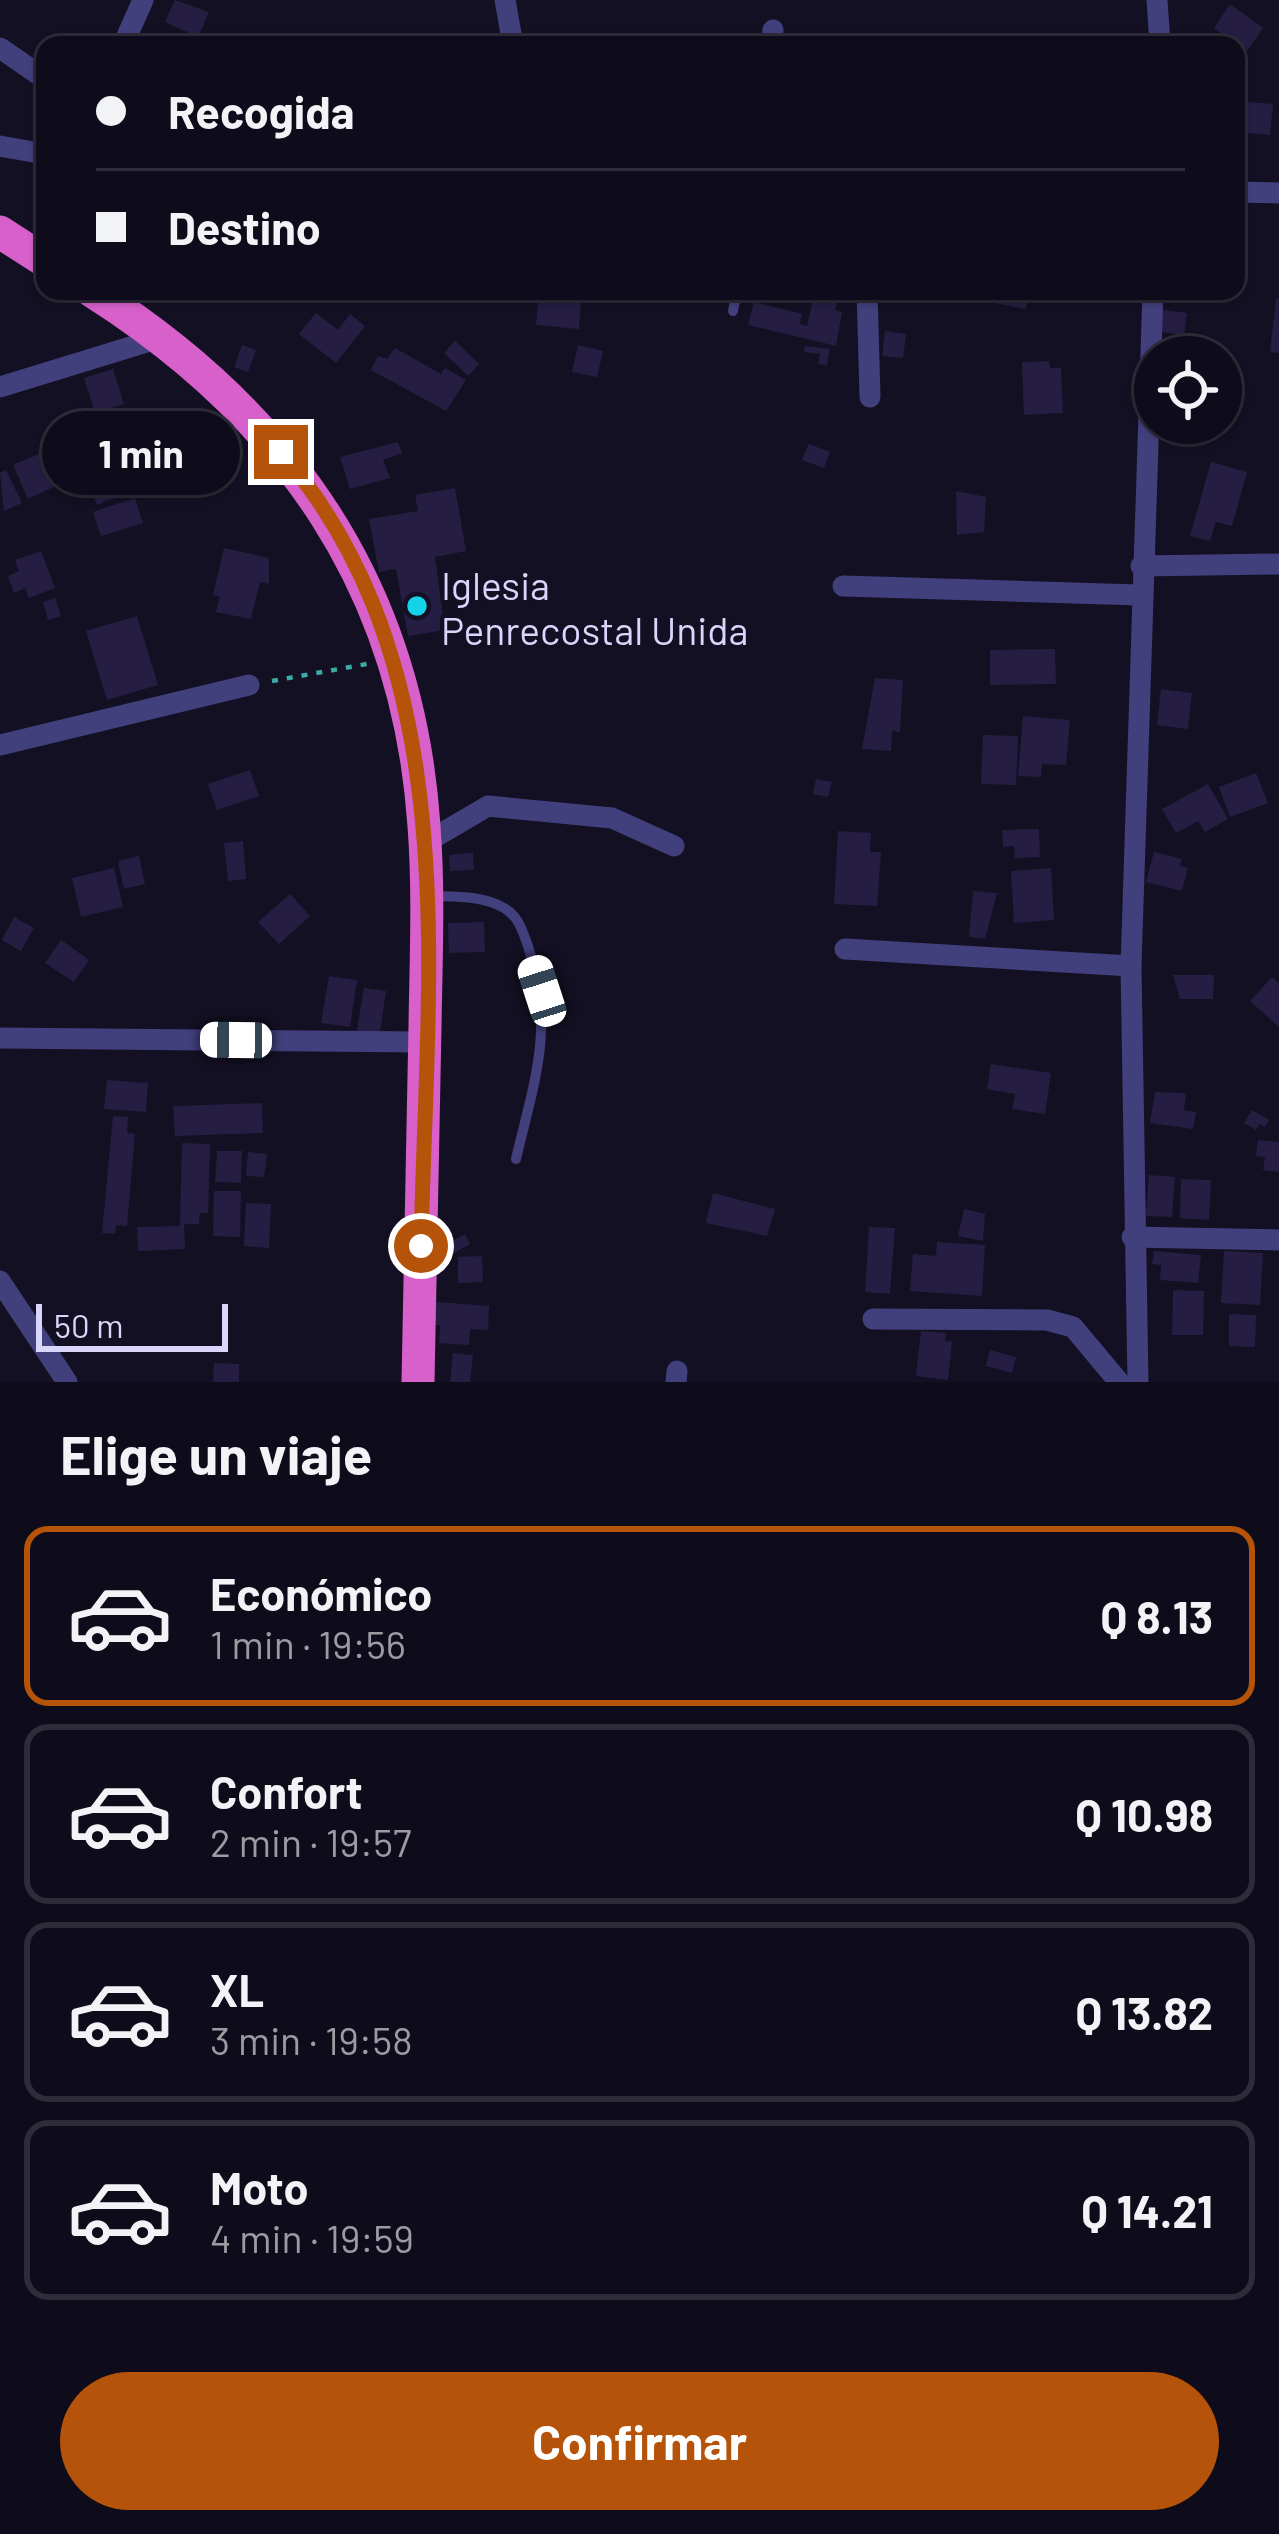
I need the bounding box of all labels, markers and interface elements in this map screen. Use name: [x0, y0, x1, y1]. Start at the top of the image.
text: Recogida: [168, 84, 355, 138]
text: Destino: [168, 200, 321, 254]
map controls: [1134, 336, 1242, 444]
button: locate: [1134, 336, 1242, 444]
callout: 1 min: [41, 410, 239, 494]
route end: [254, 425, 308, 479]
text: 1 min: [98, 429, 184, 476]
place label: Iglesia Penrecostal Unida: [441, 561, 748, 653]
marker: Iglesia Penrecostal Unida: [404, 593, 430, 619]
car: [514, 951, 570, 1031]
car: [200, 1021, 272, 1059]
route start: [394, 1219, 448, 1273]
scale bar: [36, 1298, 228, 1351]
text: 50 m: [54, 1305, 124, 1345]
text: Elige un viaje: [60, 1421, 372, 1486]
icon: car: [66, 1562, 174, 1670]
text: Económico: [210, 1566, 432, 1620]
text: Q 8.13: [1101, 1589, 1213, 1643]
text: 1 min · 19:56: [210, 1620, 406, 1667]
icon: car: [66, 1760, 174, 1868]
text: Confort: [210, 1764, 363, 1818]
text: Q 10.98: [1075, 1787, 1213, 1841]
text: 2 min · 19:57: [210, 1818, 411, 1865]
icon: car: [66, 1958, 174, 2066]
text: XL: [210, 1962, 264, 2016]
text: Q 13.82: [1075, 1985, 1213, 2039]
text: 3 min · 19:58: [210, 2016, 412, 2063]
icon: car: [66, 2156, 174, 2264]
text: Moto: [210, 2160, 308, 2214]
text: Q 14.21: [1081, 2183, 1213, 2237]
text: 4 min · 19:59: [210, 2214, 414, 2261]
button: Confirmar: [60, 2372, 1219, 2510]

